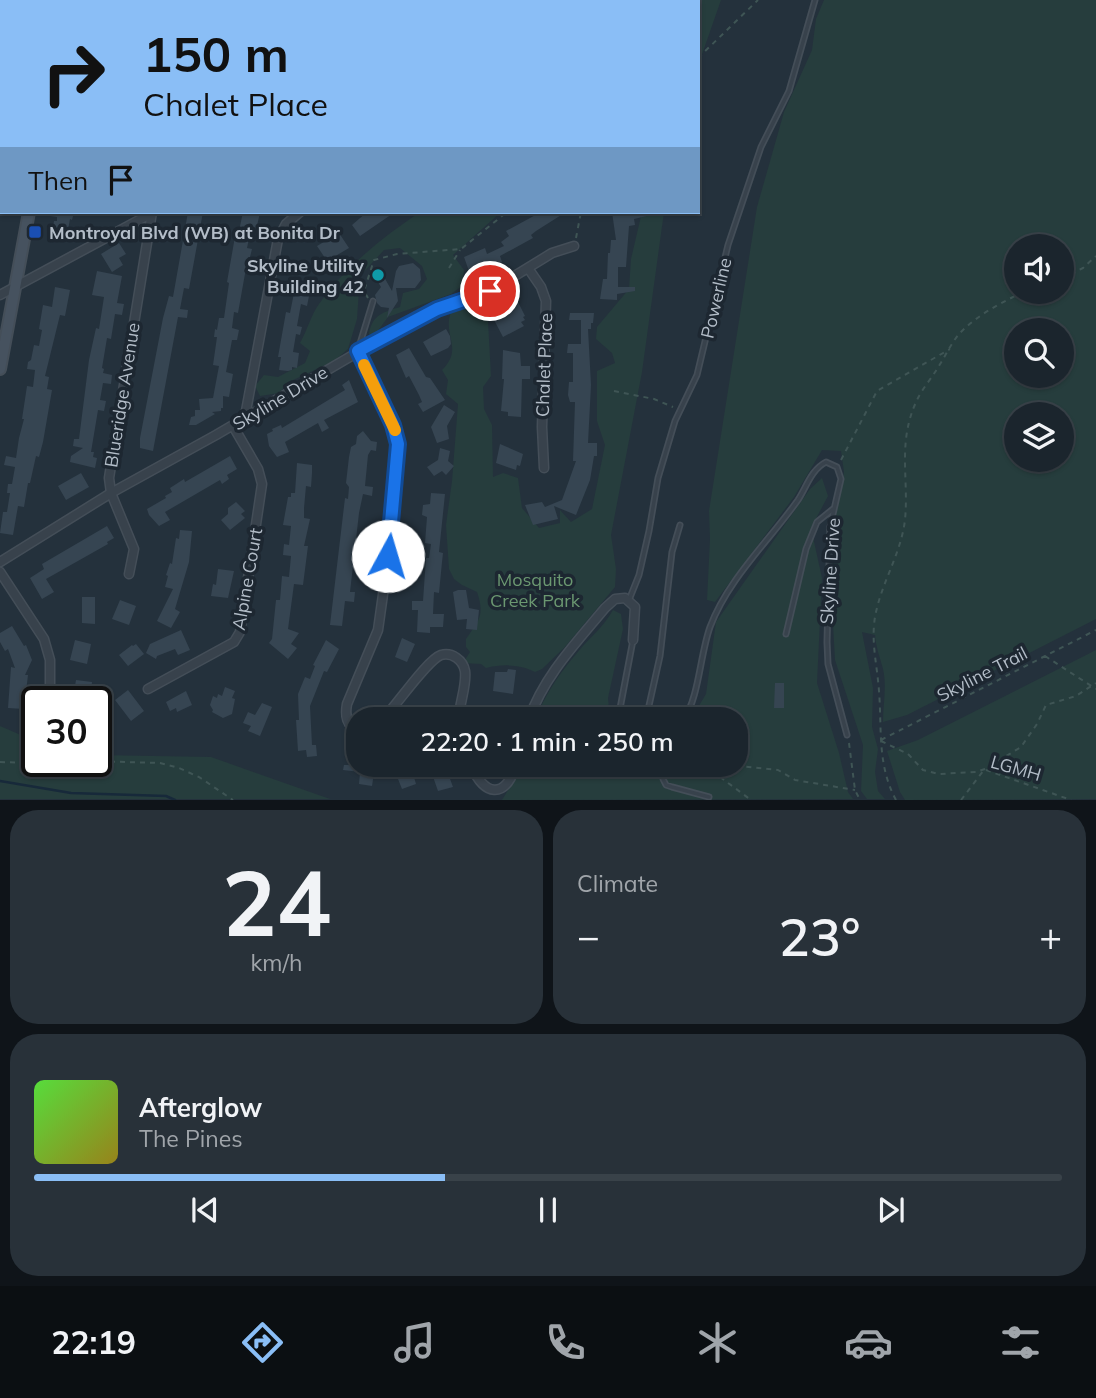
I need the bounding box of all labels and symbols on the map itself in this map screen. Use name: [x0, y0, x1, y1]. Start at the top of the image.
place label: Montroyal Blvd (WB) at Bonita Dr: [49, 221, 341, 244]
marker: Montroyal Blvd (WB) at Bonita Dr: [27, 224, 43, 240]
place label: Skyline Utility Building 42: [247, 254, 364, 298]
street label: Powerline: [696, 255, 736, 341]
pin: [460, 261, 520, 321]
marker: Skyline Utility Building 42: [370, 267, 386, 283]
street label: Chalet Place: [531, 313, 557, 417]
street label: Blueridge Avenue: [99, 321, 145, 469]
street label: Skyline Drive: [228, 361, 332, 435]
street label: Skyline Drive: [815, 517, 845, 625]
position arrow: [351, 519, 425, 593]
street label: Alpine Court: [227, 526, 267, 632]
park label: Mosquito Creek Park: [490, 568, 581, 612]
street label: Skyline Trail: [933, 641, 1031, 707]
speed limit sign: 30: [21, 686, 112, 777]
street label: LGMH: [988, 750, 1044, 786]

